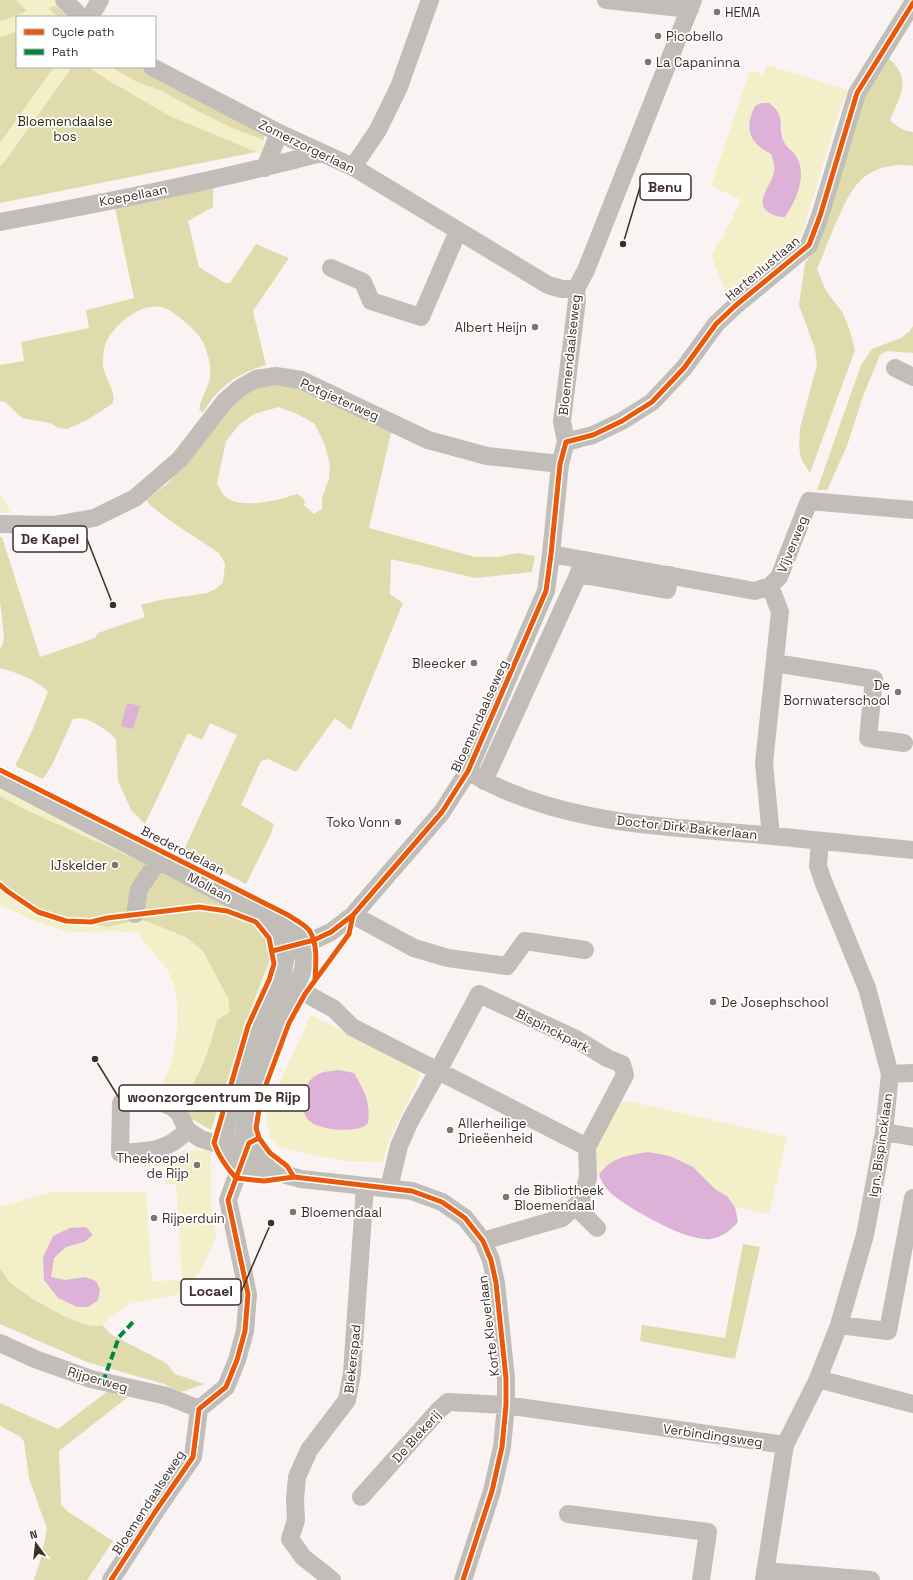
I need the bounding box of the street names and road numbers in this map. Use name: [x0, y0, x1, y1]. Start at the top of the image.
street label: Zomerzorgerlaan: [256, 116, 358, 177]
street label: Koepellaan: [98, 181, 168, 210]
street label: Hartenlustlaan: [722, 232, 803, 305]
street label: Bloemendaalseweg: [555, 294, 584, 416]
street label: Potgieterweg: [298, 374, 382, 424]
street label: Vijverweg: [773, 513, 812, 575]
street label: Bloemendaalseweg: [447, 657, 512, 775]
street label: Doctor Dirk Bakkerlaan: [616, 812, 758, 843]
street label: Brederodelaan: [138, 822, 228, 879]
street label: Mollaan: [184, 869, 235, 906]
street label: Bispinckpark: [513, 1005, 593, 1056]
street label: Ign. Bispincklaan: [865, 1092, 896, 1198]
street label: Korte Kleverlaan: [474, 1275, 503, 1377]
street label: Blekerspad: [340, 1324, 365, 1395]
street label: Rijperweg: [66, 1363, 130, 1396]
street label: De Blekerij: [388, 1407, 444, 1466]
street label: Verbindingsweg: [662, 1420, 764, 1451]
street label: Bloemendaalseweg: [108, 1447, 189, 1558]

